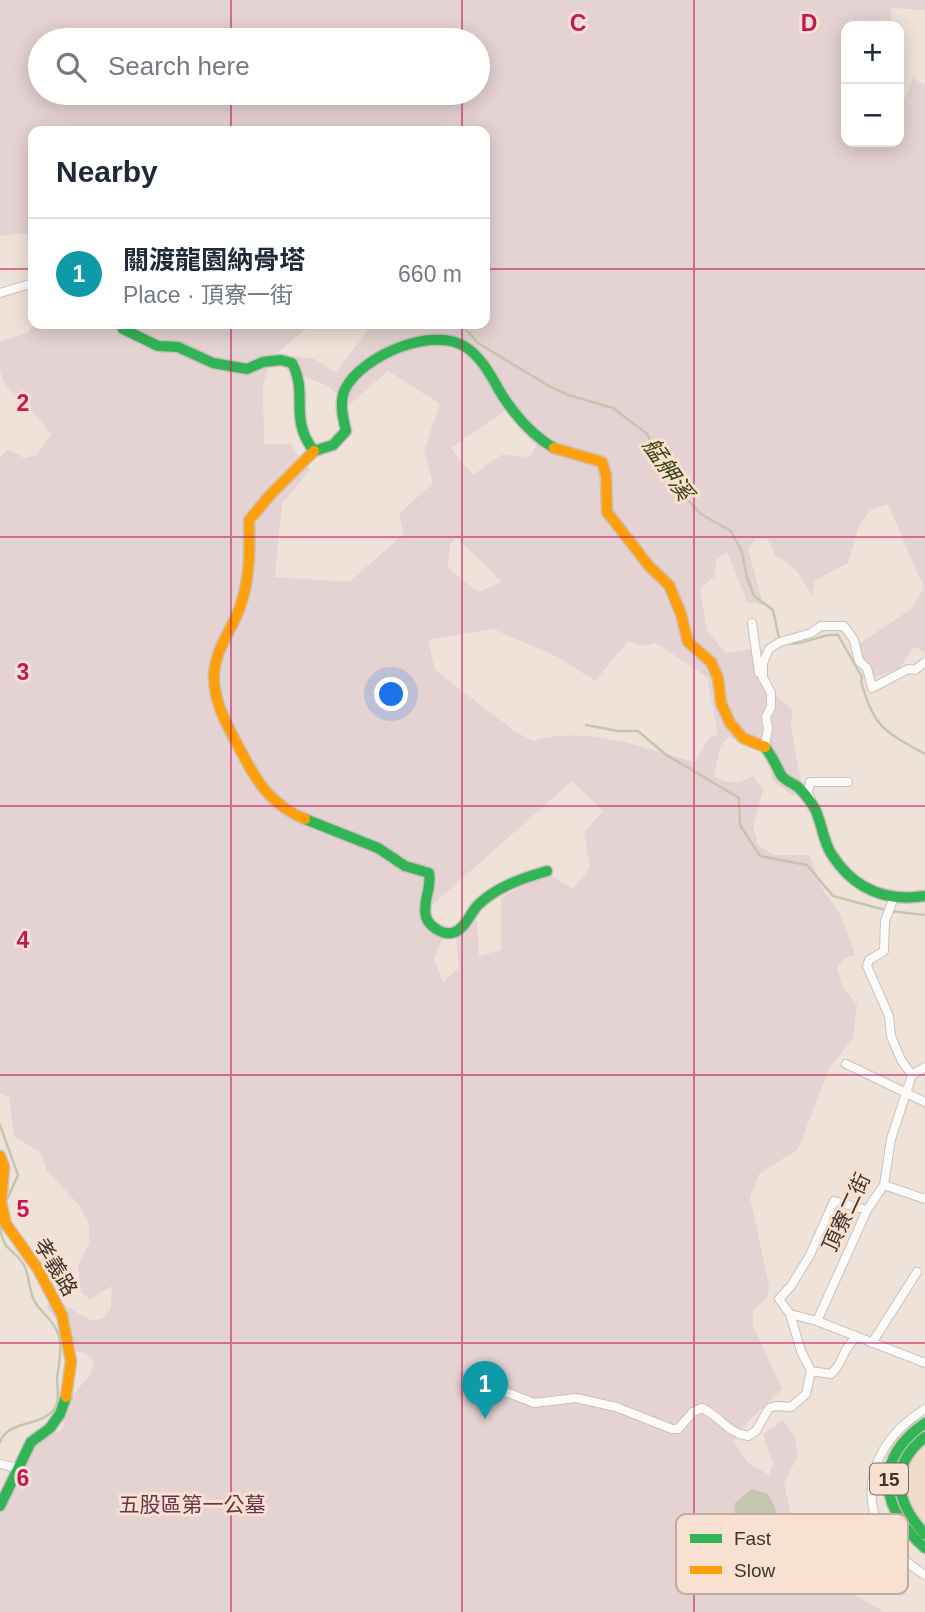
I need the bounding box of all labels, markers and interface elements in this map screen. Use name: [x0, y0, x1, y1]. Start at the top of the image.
text: C: [570, 10, 586, 36]
text: D: [801, 10, 817, 36]
map controls: [841, 21, 904, 147]
button: +: [841, 21, 904, 84]
search box: [28, 28, 490, 105]
icon: search: [52, 48, 90, 86]
text: Search here: [108, 51, 250, 81]
button: −: [841, 84, 904, 147]
text: Nearby: [56, 155, 158, 188]
text: 關渡龍園納骨塔: [123, 245, 305, 275]
text: 1: [73, 261, 85, 287]
text: 660 m: [398, 261, 462, 287]
text: Place · 頂寮一街: [123, 282, 293, 308]
text: 2: [17, 390, 29, 416]
water label: 艋舺溪: [638, 433, 700, 507]
text: 3: [17, 659, 29, 685]
your location: [374, 677, 408, 711]
text: 4: [17, 927, 30, 953]
street label: 頂寮二街: [818, 1169, 874, 1255]
text: 5: [17, 1196, 30, 1222]
street label: 孝義路: [30, 1234, 82, 1300]
pin: 1: [462, 1361, 508, 1419]
road number: 15: [870, 1464, 908, 1494]
text: 6: [17, 1465, 29, 1491]
park label: 五股區第一公墓: [119, 1493, 266, 1516]
legend: [676, 1514, 908, 1594]
text: Fast: [734, 1528, 772, 1549]
text: Slow: [734, 1560, 775, 1581]

